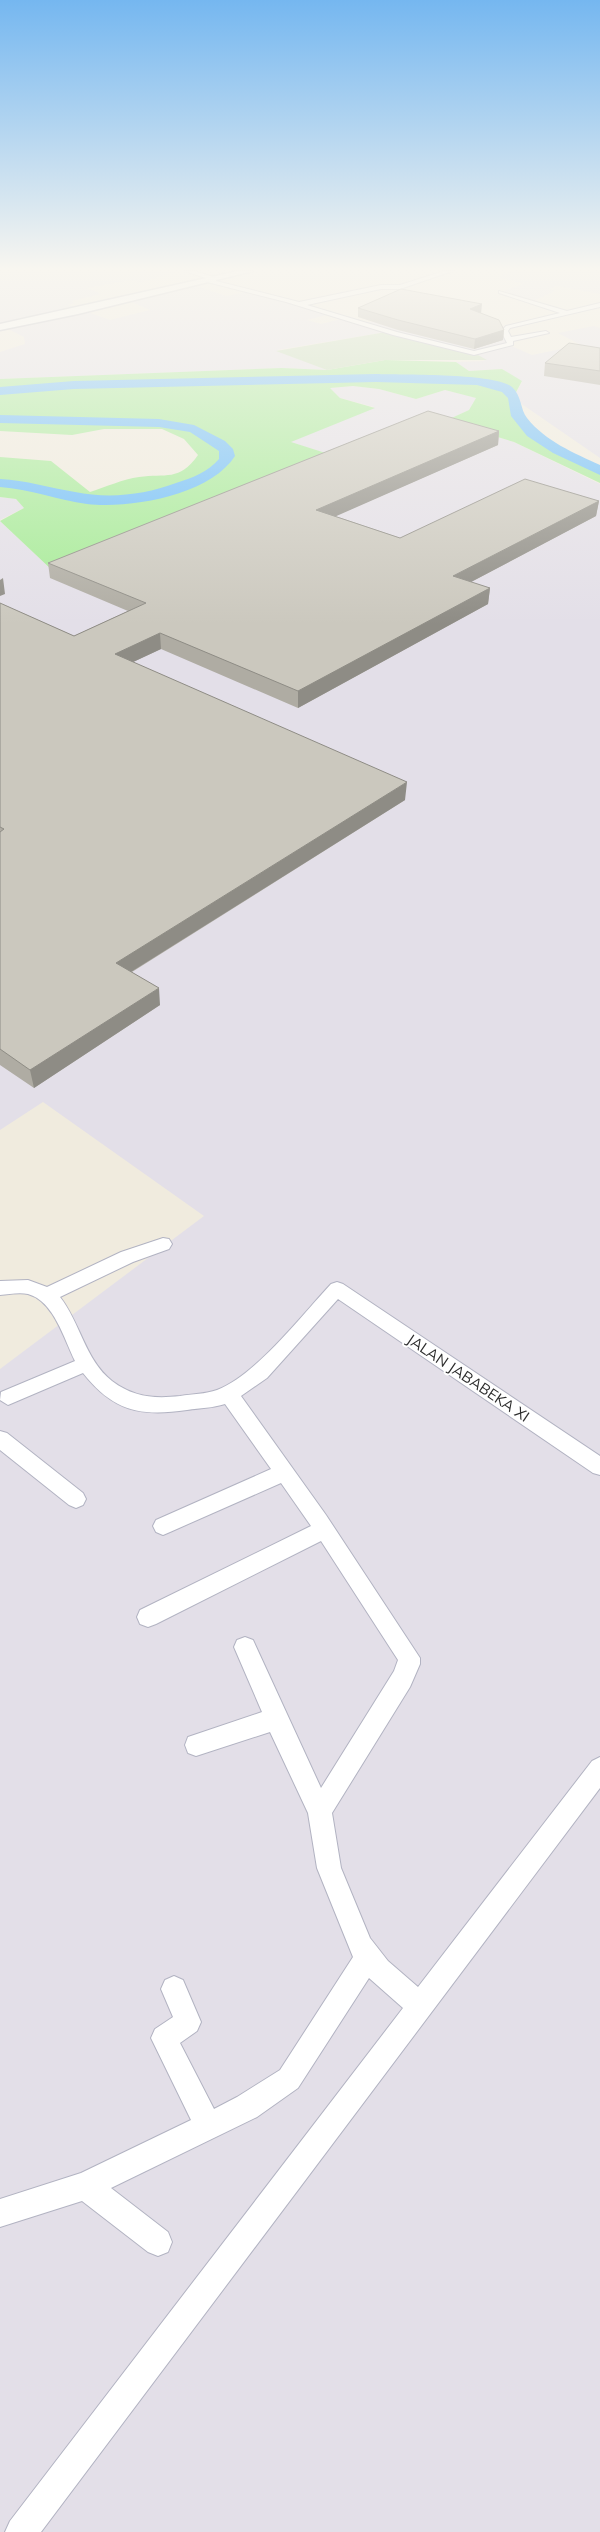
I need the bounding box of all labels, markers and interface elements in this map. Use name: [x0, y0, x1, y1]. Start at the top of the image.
street label: JALAN JABABEKA XI: [403, 1330, 533, 1426]

